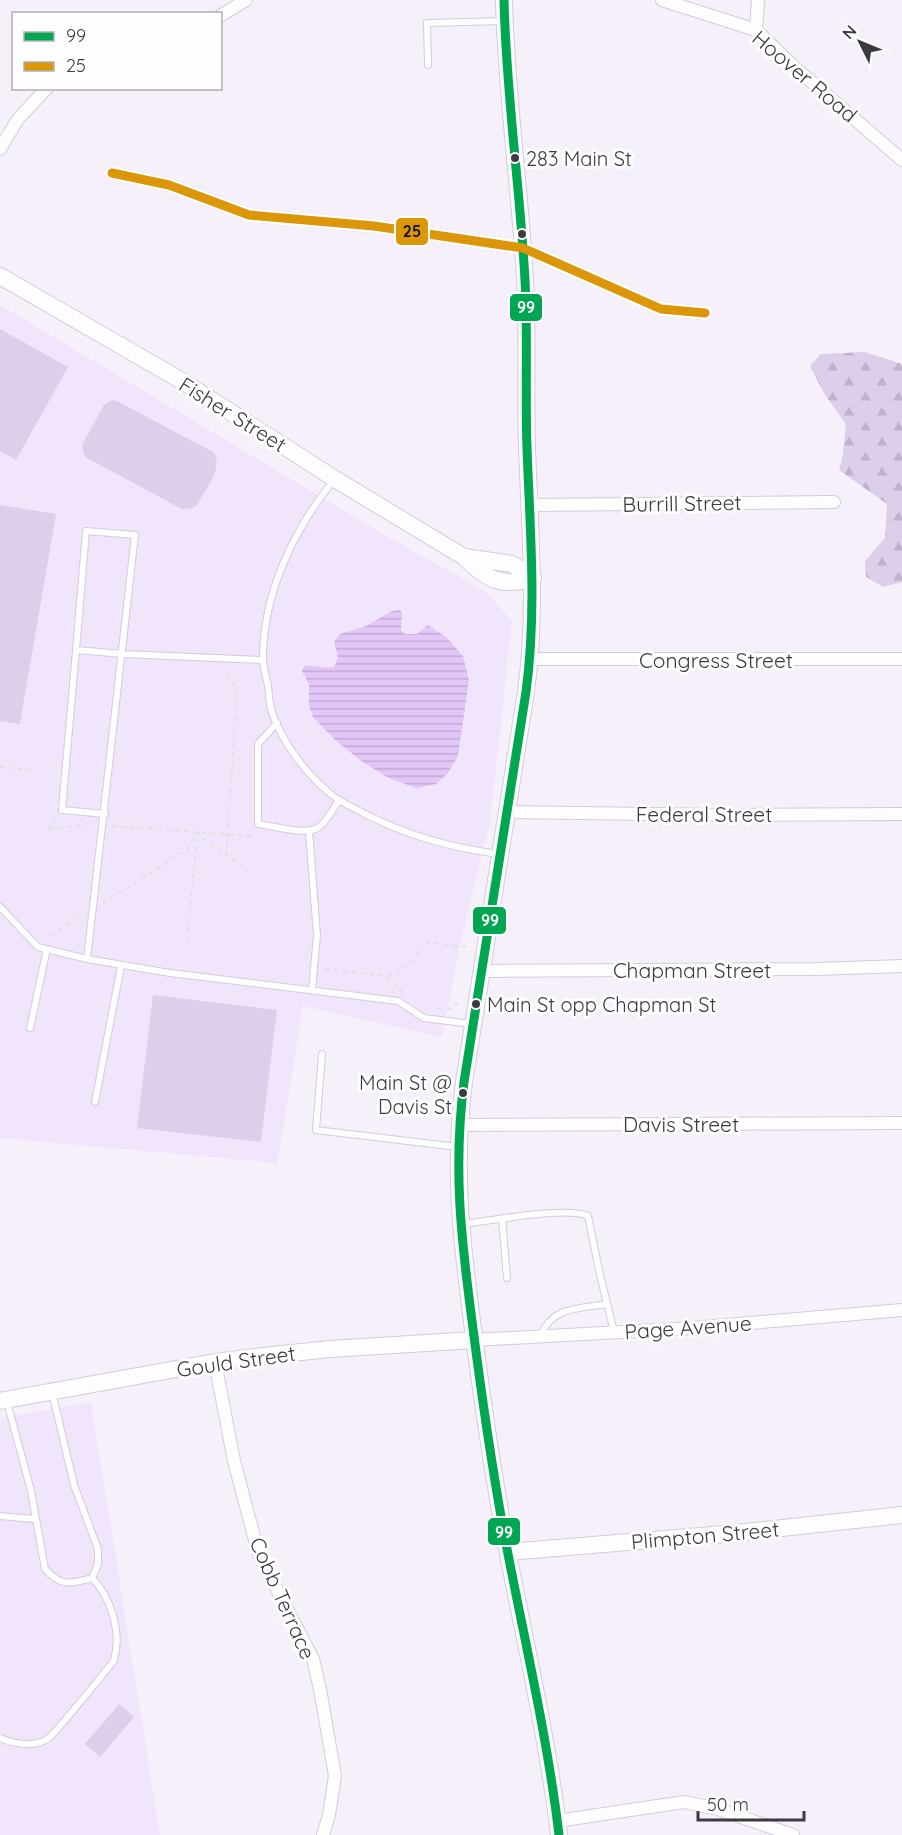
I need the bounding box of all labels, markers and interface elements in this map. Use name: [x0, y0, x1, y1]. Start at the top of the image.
legend: [12, 12, 222, 90]
north arrow: [830, 12, 890, 72]
text: N: [838, 21, 860, 43]
text: 99: [66, 24, 86, 47]
street label: Hoover Road: [747, 25, 863, 127]
text: 25: [66, 54, 86, 77]
place label: 283 Main St: [526, 146, 632, 171]
marker: 283 Main St: [509, 152, 521, 164]
line badge: 25: [395, 217, 429, 246]
text: 25: [403, 221, 421, 241]
unlabelled marker: [516, 228, 528, 240]
line badge: 99: [509, 293, 543, 322]
text: 99: [517, 297, 535, 317]
street label: Fisher Street: [175, 371, 291, 457]
street label: Burrill Street: [622, 489, 742, 517]
street label: Congress Street: [639, 647, 793, 673]
street label: Federal Street: [636, 801, 772, 827]
line badge: 99: [472, 906, 507, 935]
text: 99: [481, 910, 499, 930]
street label: Chapman Street: [613, 957, 771, 983]
place label: Main St opp Chapman St: [487, 992, 716, 1017]
marker: Main St opp Chapman St: [470, 998, 482, 1010]
place label: Main St @ Davis St: [359, 1070, 452, 1119]
marker: Main St @ Davis St: [457, 1087, 469, 1099]
street label: Davis Street: [623, 1111, 739, 1137]
street label: Page Avenue: [624, 1310, 752, 1344]
street label: Gould Street: [175, 1340, 297, 1382]
street label: Plimpton Street: [630, 1516, 780, 1554]
line badge: 99: [487, 1517, 521, 1546]
text: 99: [495, 1522, 513, 1542]
street label: Cobb Terrace: [244, 1533, 322, 1663]
scale bar: [698, 1784, 804, 1822]
text: 50 m: [707, 1793, 749, 1816]

